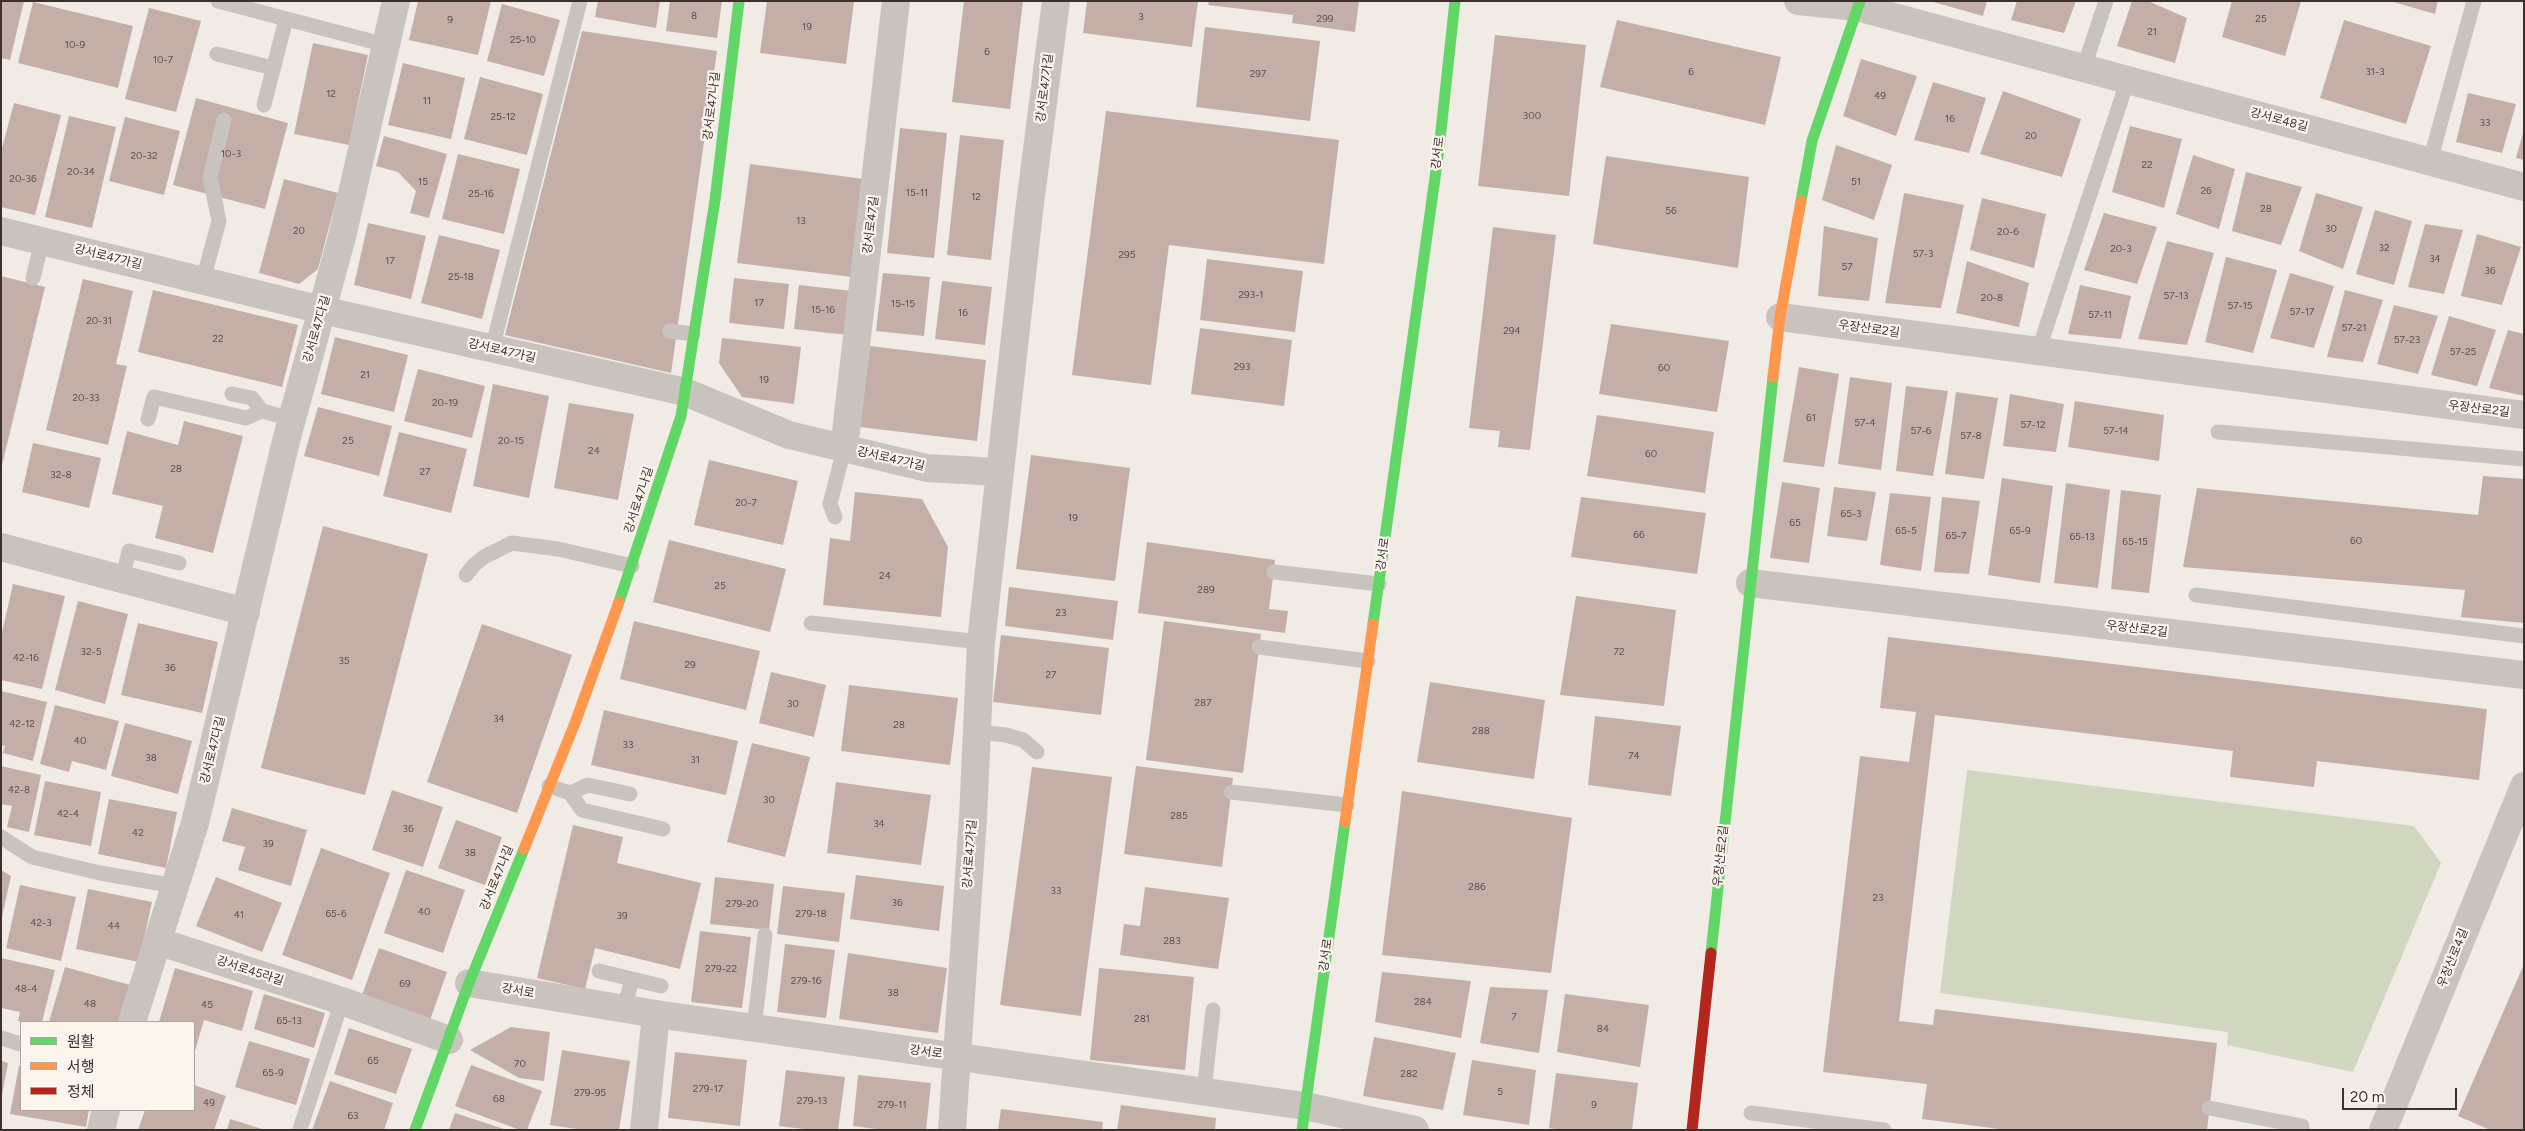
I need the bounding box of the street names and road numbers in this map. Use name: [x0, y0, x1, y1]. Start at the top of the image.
street label: 강서로47가길: [1034, 53, 1056, 123]
street label: 강서로47나길: [701, 71, 723, 141]
street label: 강서로48길: [2249, 105, 2309, 135]
street label: 강서로: [1429, 136, 1447, 170]
street label: 강서로47길: [860, 195, 882, 255]
street label: 강서로47가길: [73, 242, 143, 272]
street label: 강서로47다길: [301, 294, 333, 364]
street label: 우장산로2길: [1837, 318, 1901, 340]
street label: 강서로47가길: [467, 336, 537, 366]
street label: 우장산로2길: [2447, 398, 2511, 420]
street label: 강서로47가길: [856, 444, 926, 474]
street label: 강서로47나길: [621, 465, 657, 535]
street label: 강서로: [1374, 537, 1392, 571]
street label: 우장산로2길: [2105, 618, 2169, 640]
street label: 강서로47다길: [198, 715, 228, 785]
street label: 강서로47가길: [960, 819, 980, 889]
street label: 우장산로2길: [1711, 824, 1731, 888]
street label: 강서로47나길: [477, 843, 517, 913]
street label: 우장산로4길: [2435, 926, 2471, 990]
street label: 강서로: [1317, 938, 1335, 972]
street label: 강서로45라길: [215, 953, 285, 989]
street label: 강서로: [500, 981, 536, 1001]
street label: 강서로: [909, 1043, 943, 1061]

